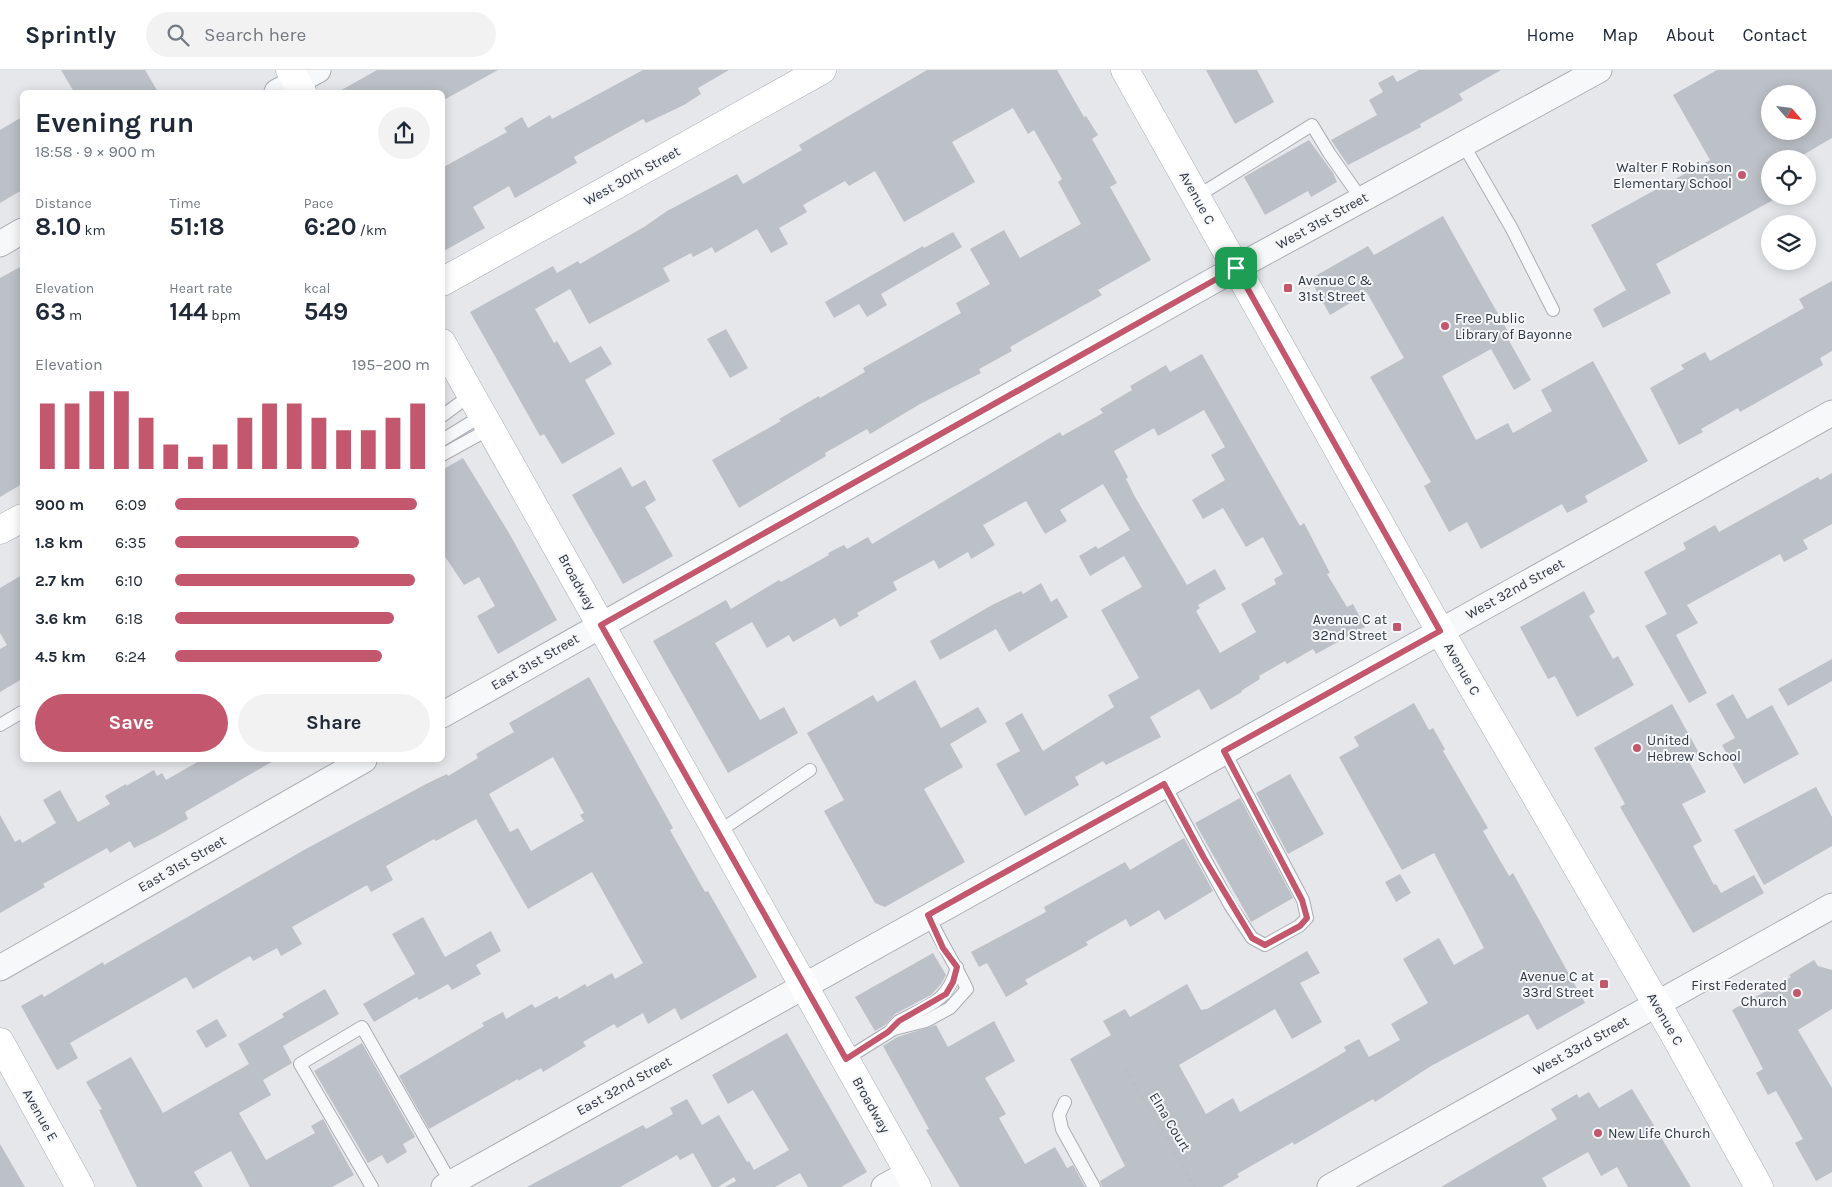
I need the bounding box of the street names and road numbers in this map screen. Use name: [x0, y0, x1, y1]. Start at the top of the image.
street label: West 30th Street: [581, 143, 683, 209]
street label: Avenue C: [1176, 169, 1218, 227]
street label: West 31st Street: [1273, 189, 1371, 253]
street label: Broadway: [555, 551, 600, 614]
street label: West 32nd Street: [1463, 555, 1567, 623]
street label: East 31st Street: [488, 630, 582, 694]
street label: Avenue C: [1440, 640, 1484, 698]
street label: East 31st Street: [135, 832, 229, 896]
street label: Avenue C: [1643, 990, 1687, 1048]
street label: West 33rd Street: [1530, 1013, 1632, 1079]
street label: East 32nd Street: [573, 1053, 675, 1119]
street label: Broadway: [849, 1074, 894, 1137]
street label: Avenue E: [19, 1086, 61, 1144]
street label: Elna Court: [1146, 1089, 1194, 1155]

